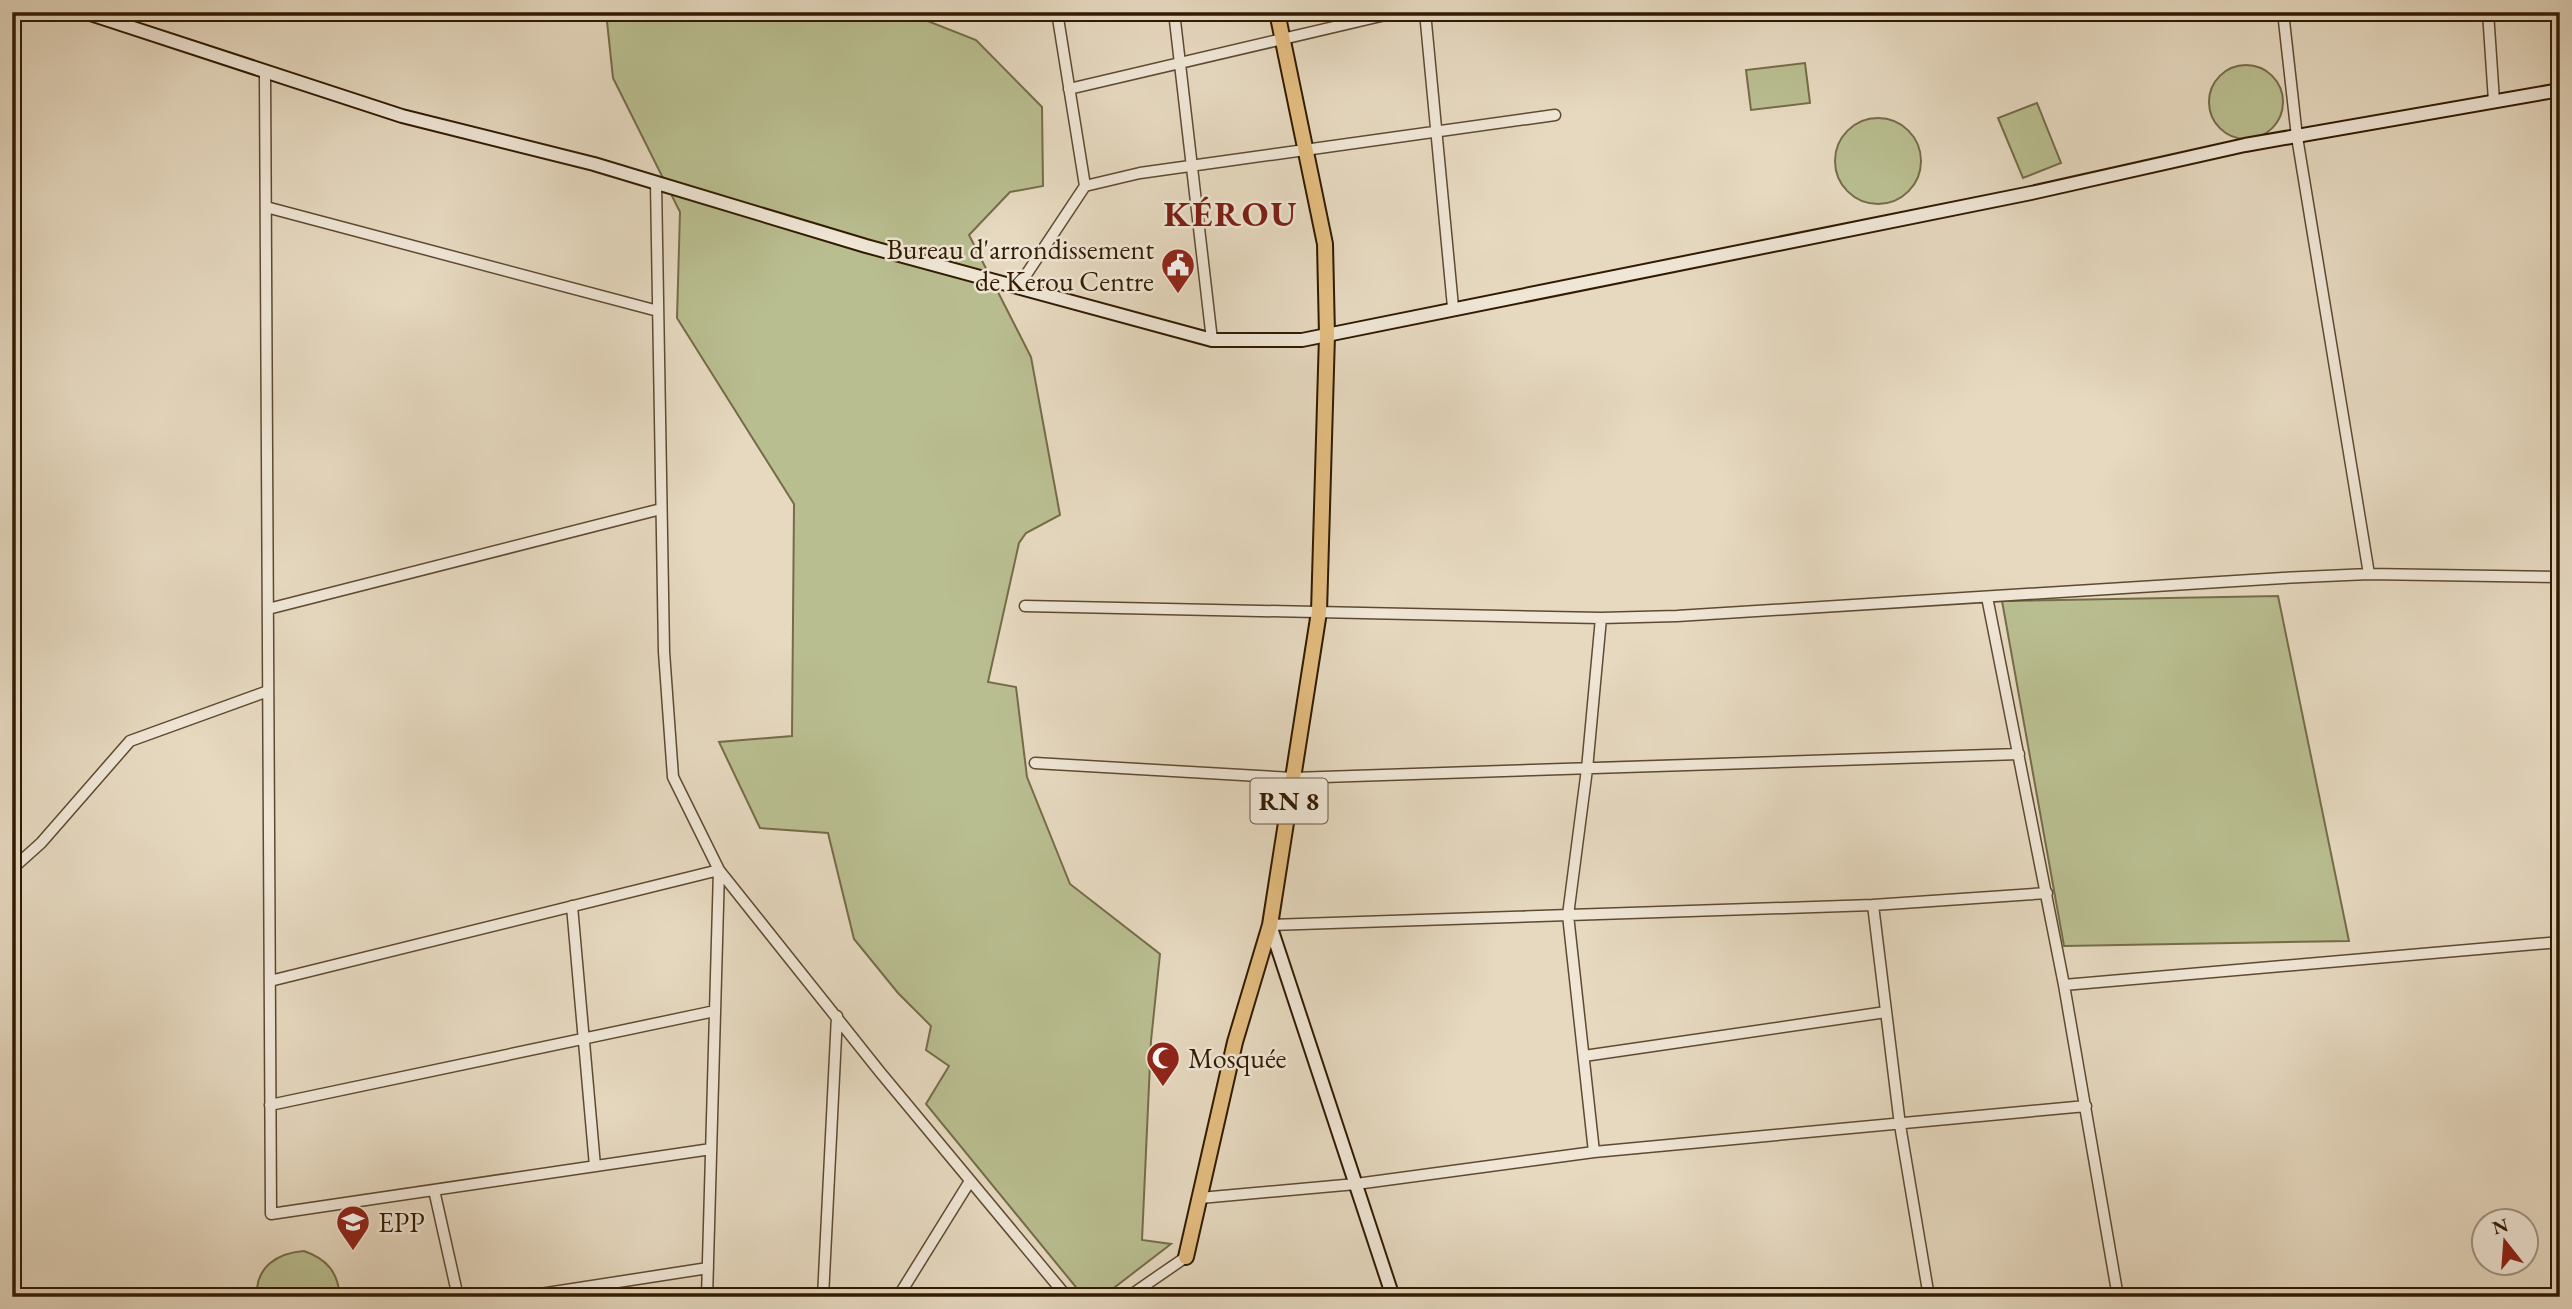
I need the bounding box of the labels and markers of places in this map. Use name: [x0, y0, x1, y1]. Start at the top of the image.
place label: Bureau d'arrondissement de Kerou Centre: [886, 231, 1154, 299]
public building icon: Bureau d'arrondissement de Kerou Centre: [1159, 246, 1197, 295]
mosque icon: Mosquée: [1144, 1039, 1182, 1088]
place label: Mosquée: [1188, 1040, 1287, 1076]
school or university icon: EPP: [334, 1203, 372, 1252]
place label: EPP: [378, 1204, 425, 1240]

